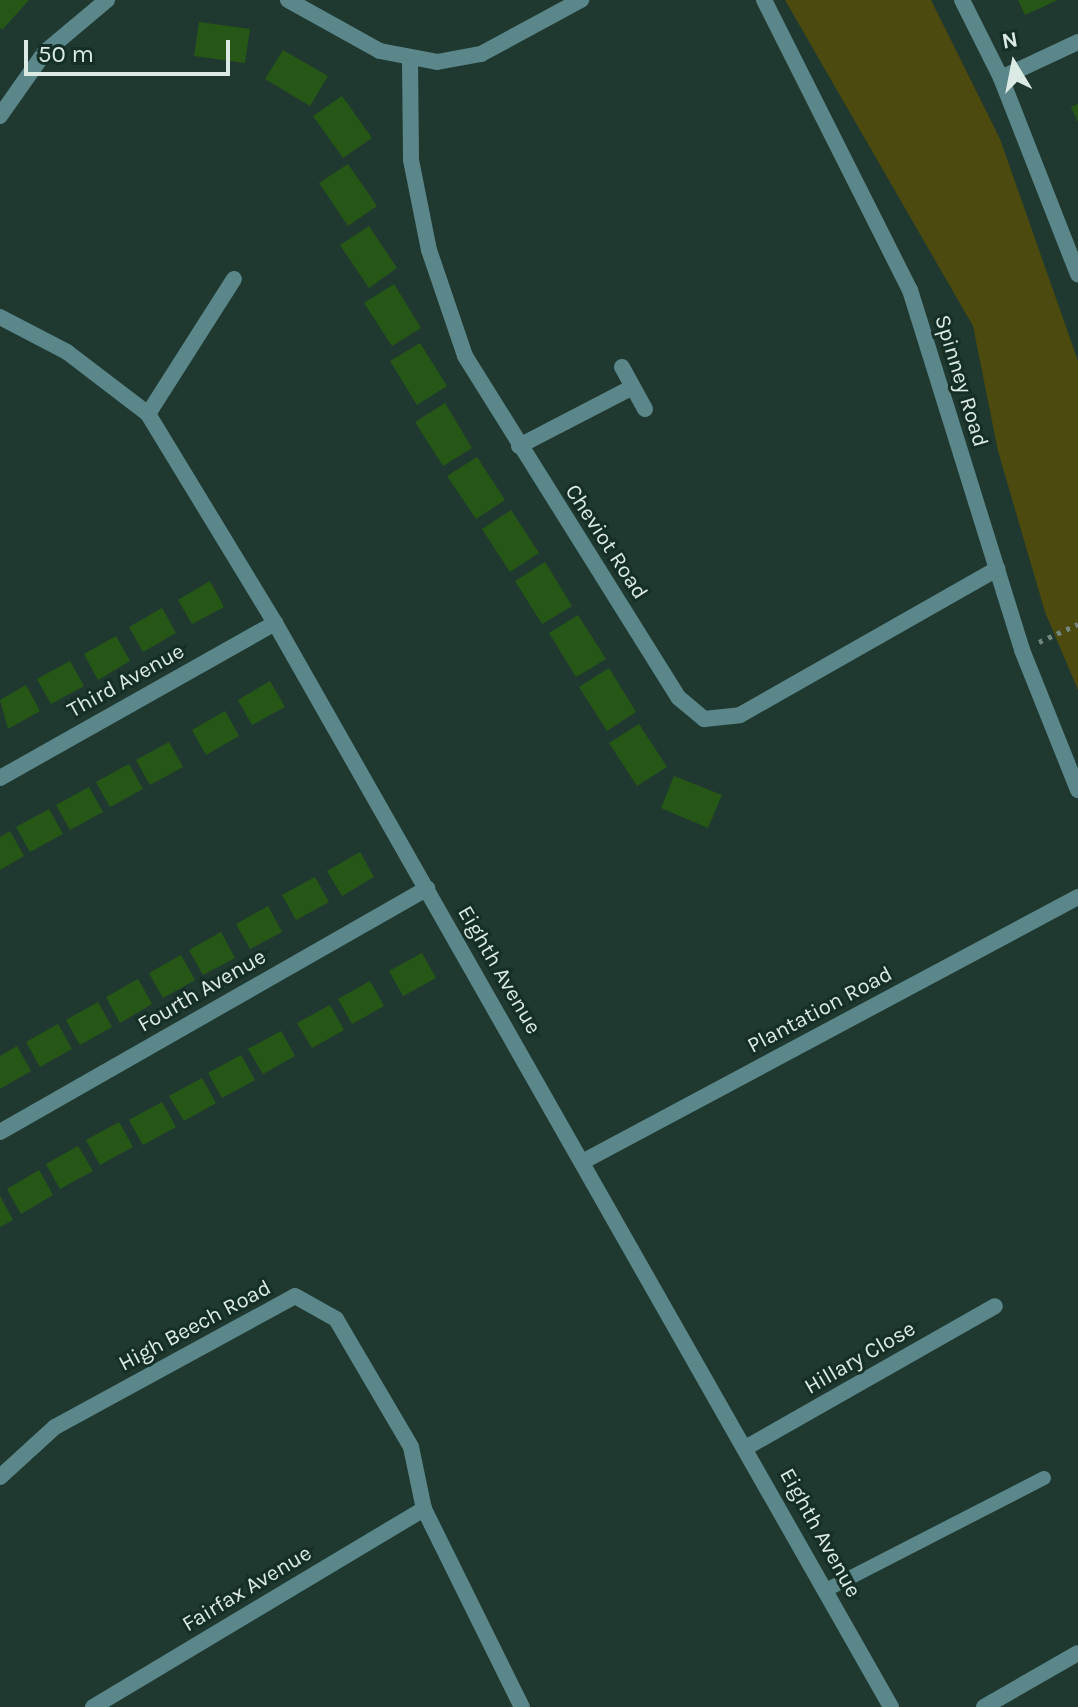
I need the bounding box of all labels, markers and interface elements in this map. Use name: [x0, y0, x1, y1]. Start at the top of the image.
scale bar: [28, 24, 234, 74]
north arrow: [974, 24, 1054, 104]
text: N: [1000, 26, 1020, 55]
text: 50 m: [38, 40, 94, 68]
street label: Spinney Road: [928, 312, 994, 450]
street label: Cheviot Road: [559, 480, 653, 604]
street label: Third Avenue: [63, 638, 189, 724]
street label: Eighth Avenue: [452, 901, 546, 1039]
street label: Fourth Avenue: [133, 944, 271, 1038]
street label: Plantation Road: [743, 961, 897, 1059]
street label: High Beech Road: [114, 1275, 276, 1377]
street label: Hillary Close: [800, 1316, 920, 1400]
street label: Eighth Avenue: [774, 1464, 866, 1602]
street label: Fairfax Avenue: [178, 1540, 316, 1638]

